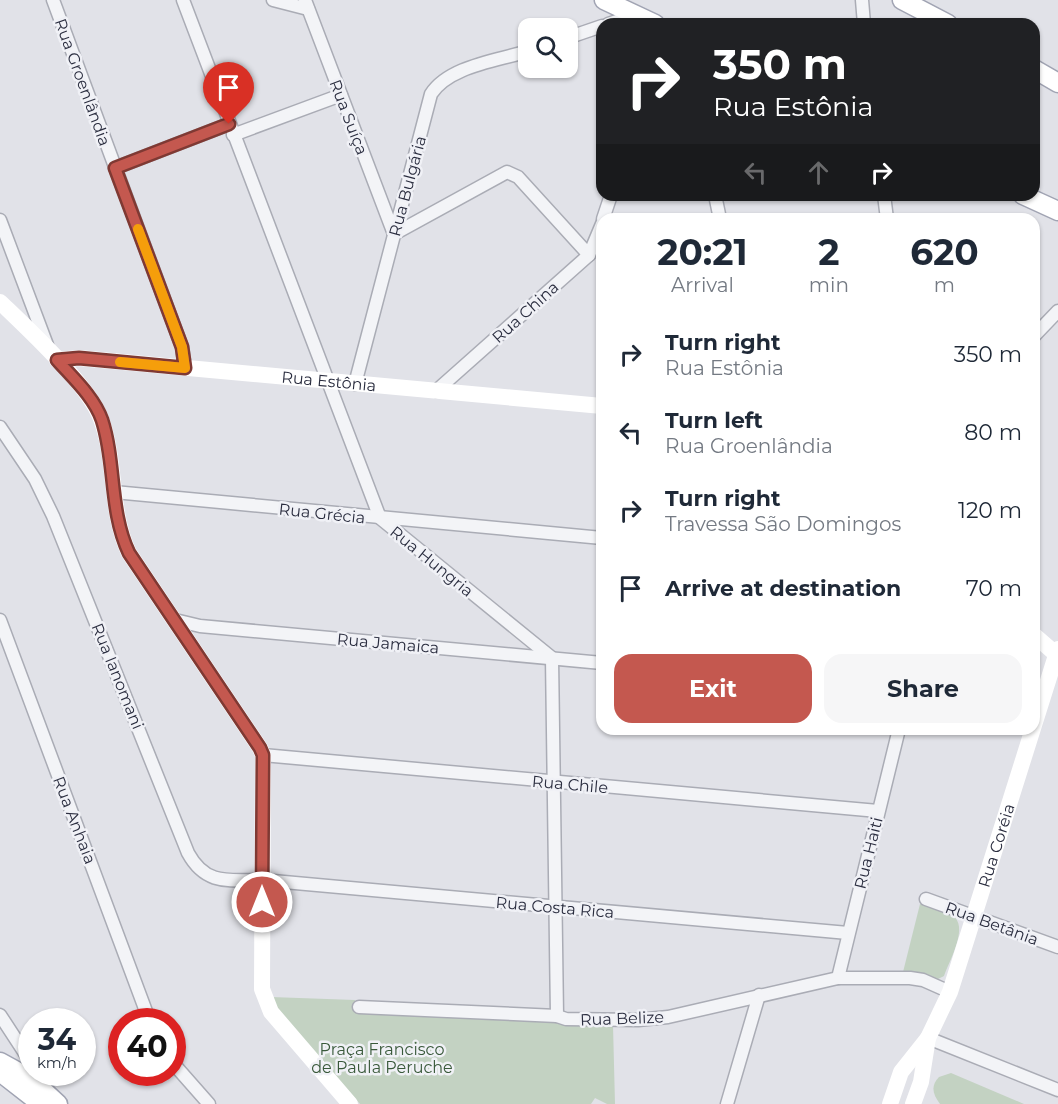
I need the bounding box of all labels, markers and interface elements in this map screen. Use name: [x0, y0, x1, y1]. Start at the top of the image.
street label: Rua Groenlândia: [51, 16, 114, 148]
map controls: [518, 18, 578, 78]
button: search: [518, 18, 578, 78]
text: 350 m: [713, 38, 847, 90]
icon: right: [614, 42, 692, 120]
pin: [203, 62, 254, 124]
icon: arrive: [212, 71, 245, 104]
street label: Rua Suíça: [325, 77, 372, 158]
text: Rua Estônia: [713, 90, 874, 123]
street label: Rua Bulgária: [385, 134, 430, 239]
icon: left: [739, 156, 772, 189]
icon: ahead: [802, 156, 835, 189]
icon: right: [865, 156, 898, 189]
text: 20:21: [657, 230, 748, 274]
text: 2: [818, 230, 840, 274]
text: 620: [910, 230, 979, 274]
text: Arrival: [671, 273, 734, 297]
text: min: [809, 273, 849, 297]
text: m: [934, 273, 955, 297]
street label: Rua China: [488, 278, 562, 347]
text: Turn right: [665, 329, 780, 356]
icon: right: [614, 338, 647, 371]
text: 350 m: [954, 341, 1022, 368]
text: Rua Estônia: [665, 356, 784, 380]
street label: Rua Estônia: [281, 368, 377, 395]
text: Turn left: [665, 407, 763, 434]
icon: left: [614, 416, 647, 449]
text: 80 m: [964, 419, 1022, 446]
text: Rua Groenlândia: [665, 434, 833, 458]
text: Turn right: [665, 485, 780, 512]
icon: right: [614, 494, 647, 527]
text: 120 m: [958, 497, 1022, 524]
street label: Rua Grécia: [278, 500, 366, 527]
text: Travessa São Domingos: [665, 512, 901, 536]
street label: Rua Hungria: [386, 522, 477, 601]
icon: arrive: [614, 572, 647, 605]
text: Arrive at destination: [665, 575, 901, 602]
text: 70 m: [966, 575, 1022, 602]
street label: Rua Ianomani: [88, 620, 147, 732]
street label: Rua Jamaica: [336, 630, 440, 657]
button: Exit: [614, 654, 812, 723]
button: Share: [824, 654, 1022, 723]
street label: Rua Chile: [531, 772, 609, 797]
street label: Rua Anhaia: [49, 774, 100, 867]
street label: Rua Coréia: [975, 801, 1019, 890]
street label: Rua Haiti: [850, 815, 887, 891]
position arrow: [230, 870, 294, 934]
street label: Rua Costa Rica: [495, 893, 615, 922]
street label: Rua Betânia: [943, 898, 1041, 949]
speed limit sign: 40: [108, 1008, 186, 1086]
street label: Rua Belize: [580, 1008, 664, 1029]
text: 34: [38, 1021, 76, 1058]
park label: Praça Francisco de Paula Peruche: [311, 1040, 453, 1077]
text: km/h: [37, 1053, 77, 1072]

